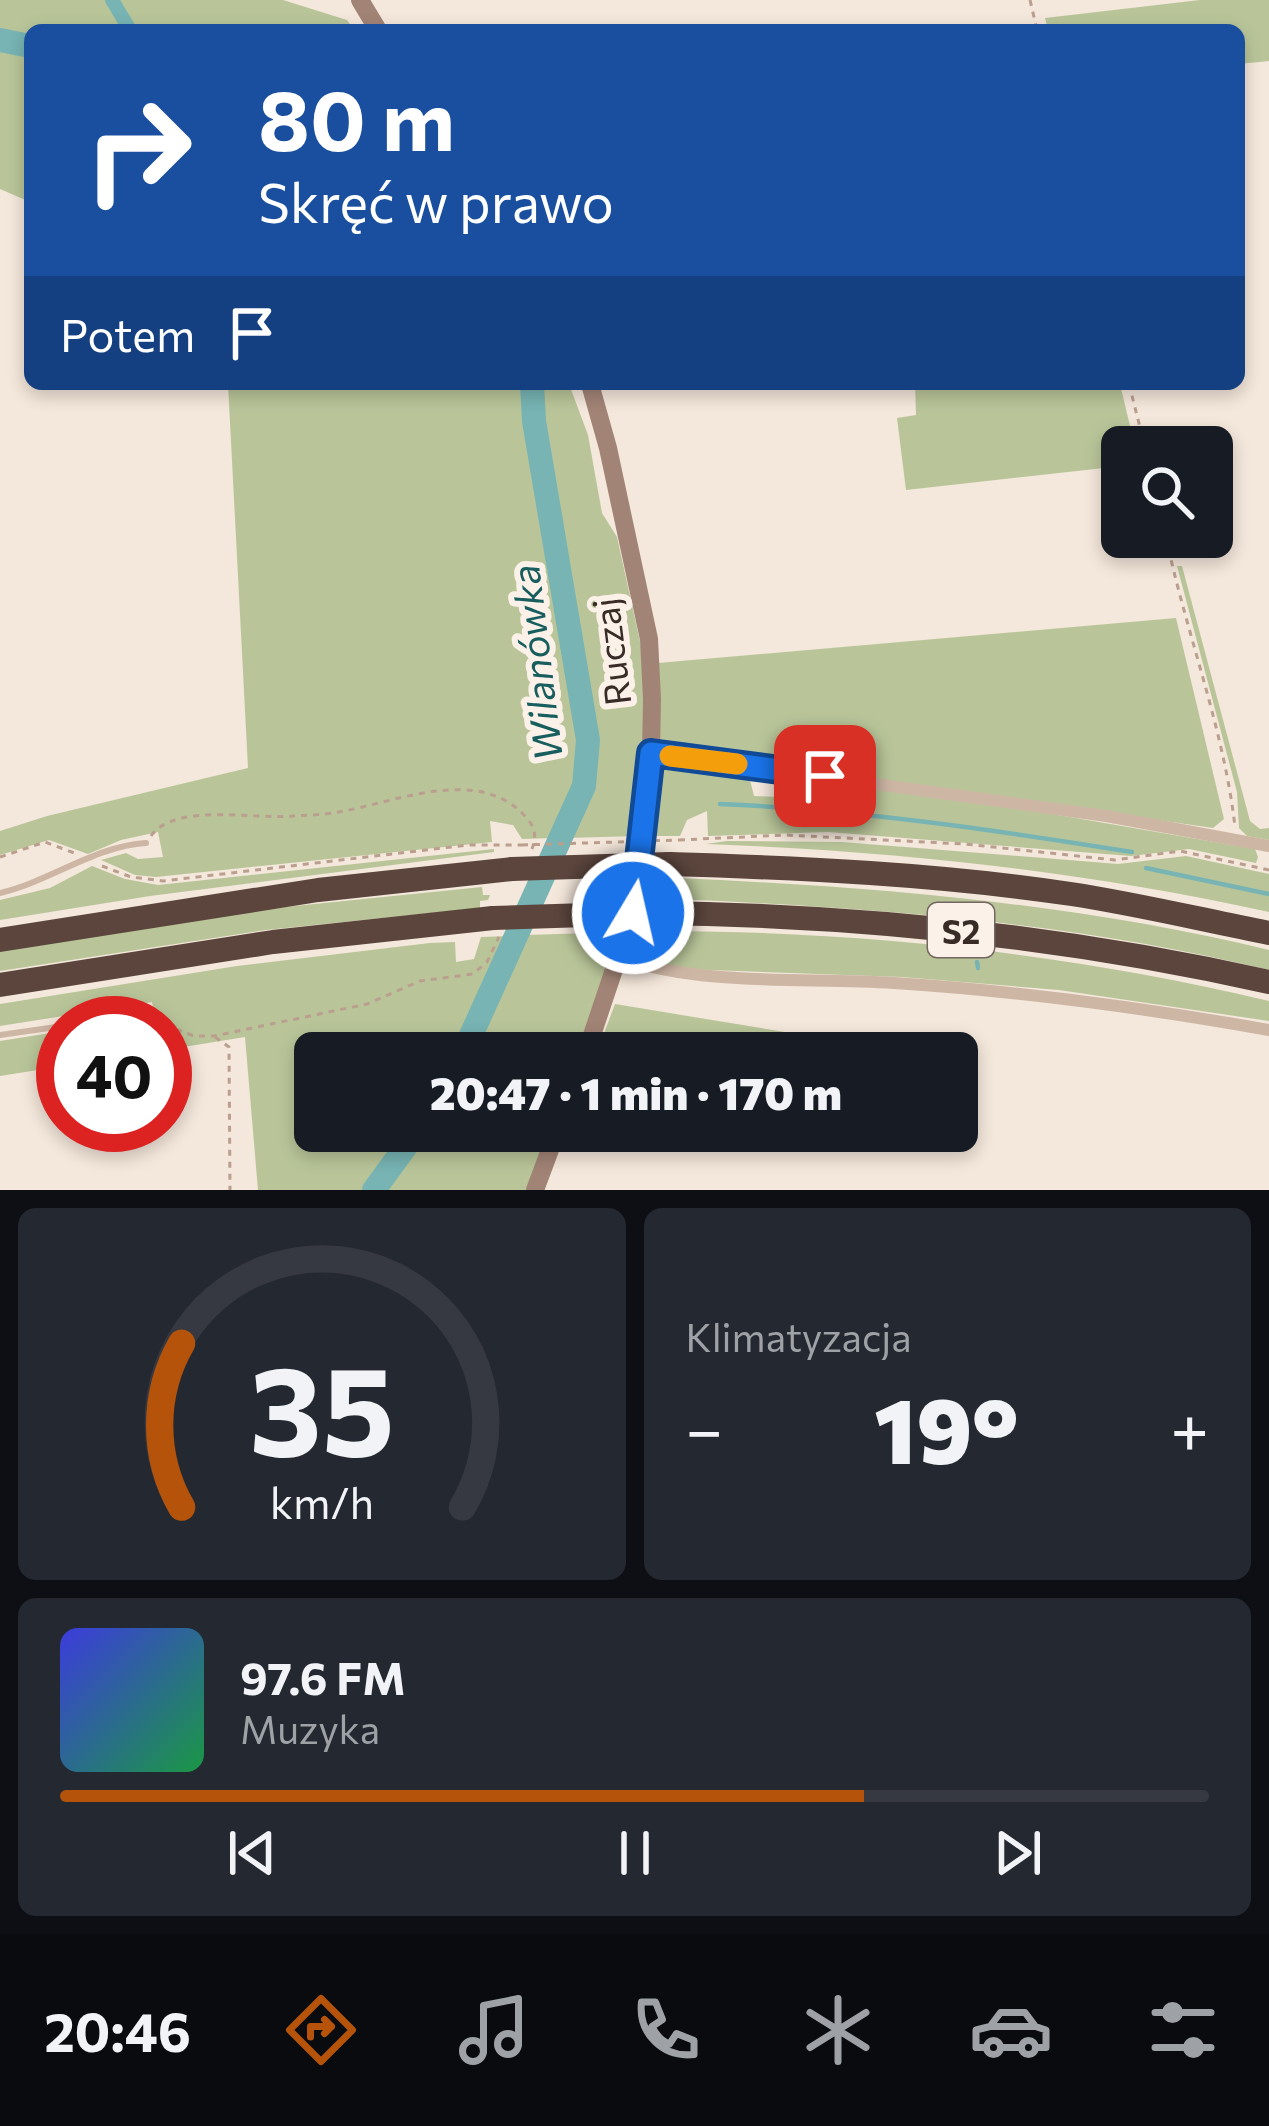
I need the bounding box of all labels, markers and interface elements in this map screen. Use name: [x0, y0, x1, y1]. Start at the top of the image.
text: 80 m: [258, 66, 455, 168]
icon: right: [60, 72, 216, 228]
text: Skręć w prawo: [258, 168, 614, 234]
icon: arrive: [219, 300, 285, 366]
text: Potem: [60, 306, 195, 361]
map controls: [1101, 426, 1233, 558]
button: search: [1101, 426, 1233, 558]
water label: Wilanówka: [499, 562, 571, 764]
street label: Ruczaj: [582, 596, 638, 708]
pin: [774, 725, 876, 827]
icon: arrive: [792, 743, 858, 809]
position arrow: [570, 850, 696, 976]
road number: S2: [928, 903, 994, 957]
speed limit sign: 40: [36, 996, 192, 1152]
text: 20:47 · 1 min · 170 m: [430, 1064, 842, 1119]
text: Klimatyzacja: [686, 1312, 912, 1360]
text: 35: [249, 1329, 394, 1482]
text: 19°: [874, 1372, 1019, 1483]
text: −: [686, 1387, 723, 1468]
text: +: [1170, 1387, 1209, 1468]
text: km/h: [270, 1475, 374, 1528]
text: 97.6 FM: [240, 1649, 406, 1704]
text: Muzyka: [240, 1704, 380, 1752]
icon: previous: [219, 1820, 285, 1886]
icon: pause: [602, 1820, 668, 1886]
icon: next: [985, 1820, 1051, 1886]
icon: directions: [279, 1988, 363, 2072]
icon: music: [452, 1988, 536, 2072]
icon: phone: [624, 1988, 708, 2072]
icon: climate: [796, 1988, 880, 2072]
icon: car: [969, 1988, 1053, 2072]
icon: filters: [1141, 1988, 1225, 2072]
text: 20:46: [44, 1997, 191, 2063]

